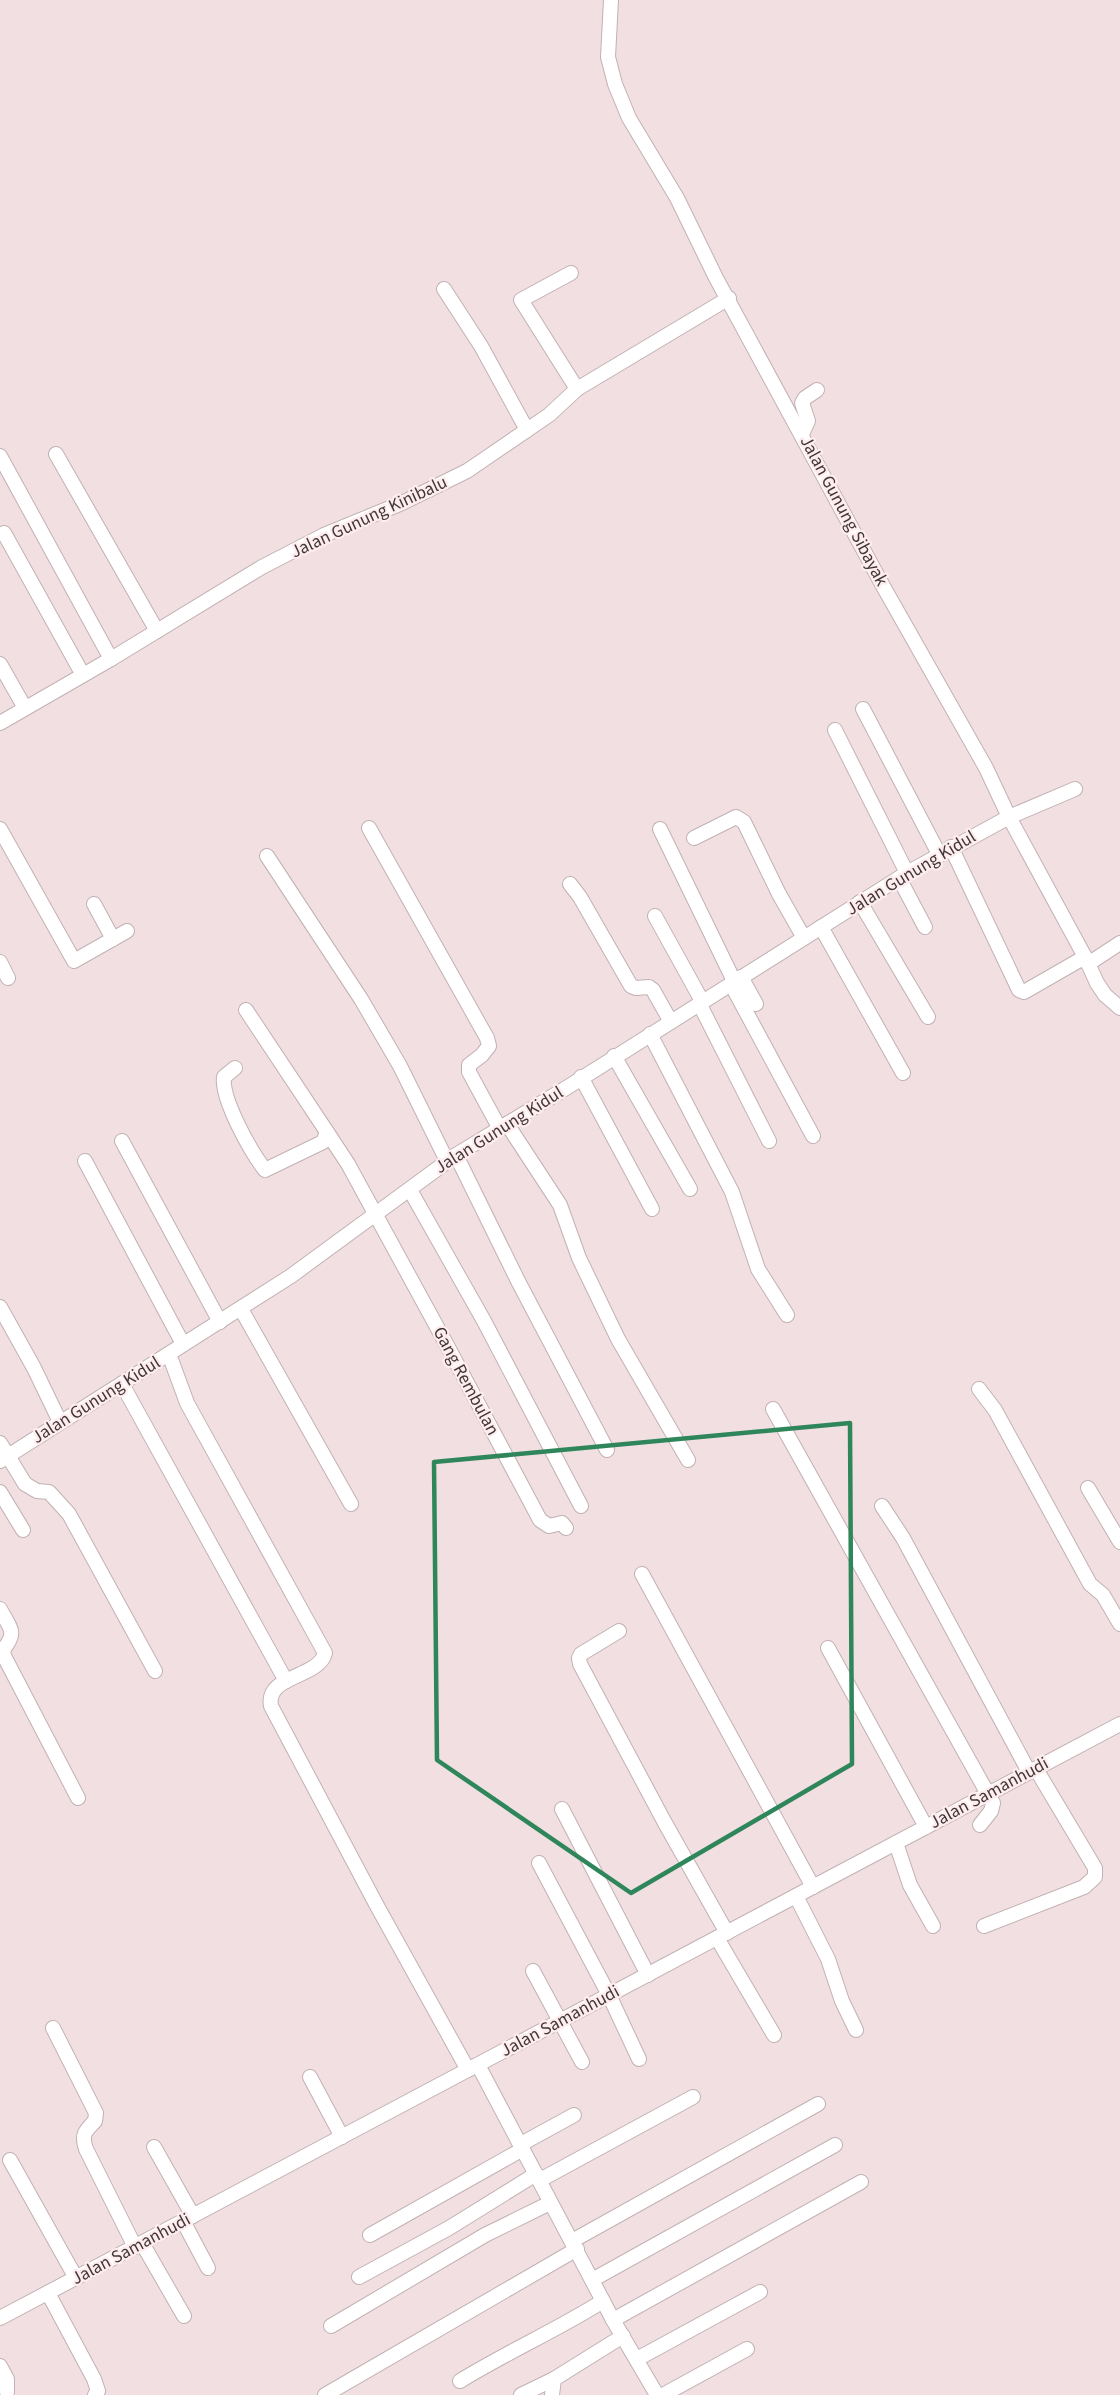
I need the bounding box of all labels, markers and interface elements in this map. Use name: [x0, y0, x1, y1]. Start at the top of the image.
street label: Jalan Gunung Sibayak: [794, 432, 894, 591]
street label: Jalan Gunung Kinibalu: [287, 470, 451, 564]
street label: Jalan Gunung Kidul: [842, 824, 980, 922]
street label: Jalan Gunung Kidul: [430, 1080, 568, 1180]
street label: Gang Rembulan: [427, 1322, 505, 1440]
street label: Jalan Gunung Kidul: [27, 1350, 165, 1450]
street label: Jalan Samanhudi: [925, 1751, 1053, 1835]
street label: Jalan Samanhudi: [496, 1979, 624, 2063]
street label: Jalan Samanhudi: [67, 2207, 195, 2291]

